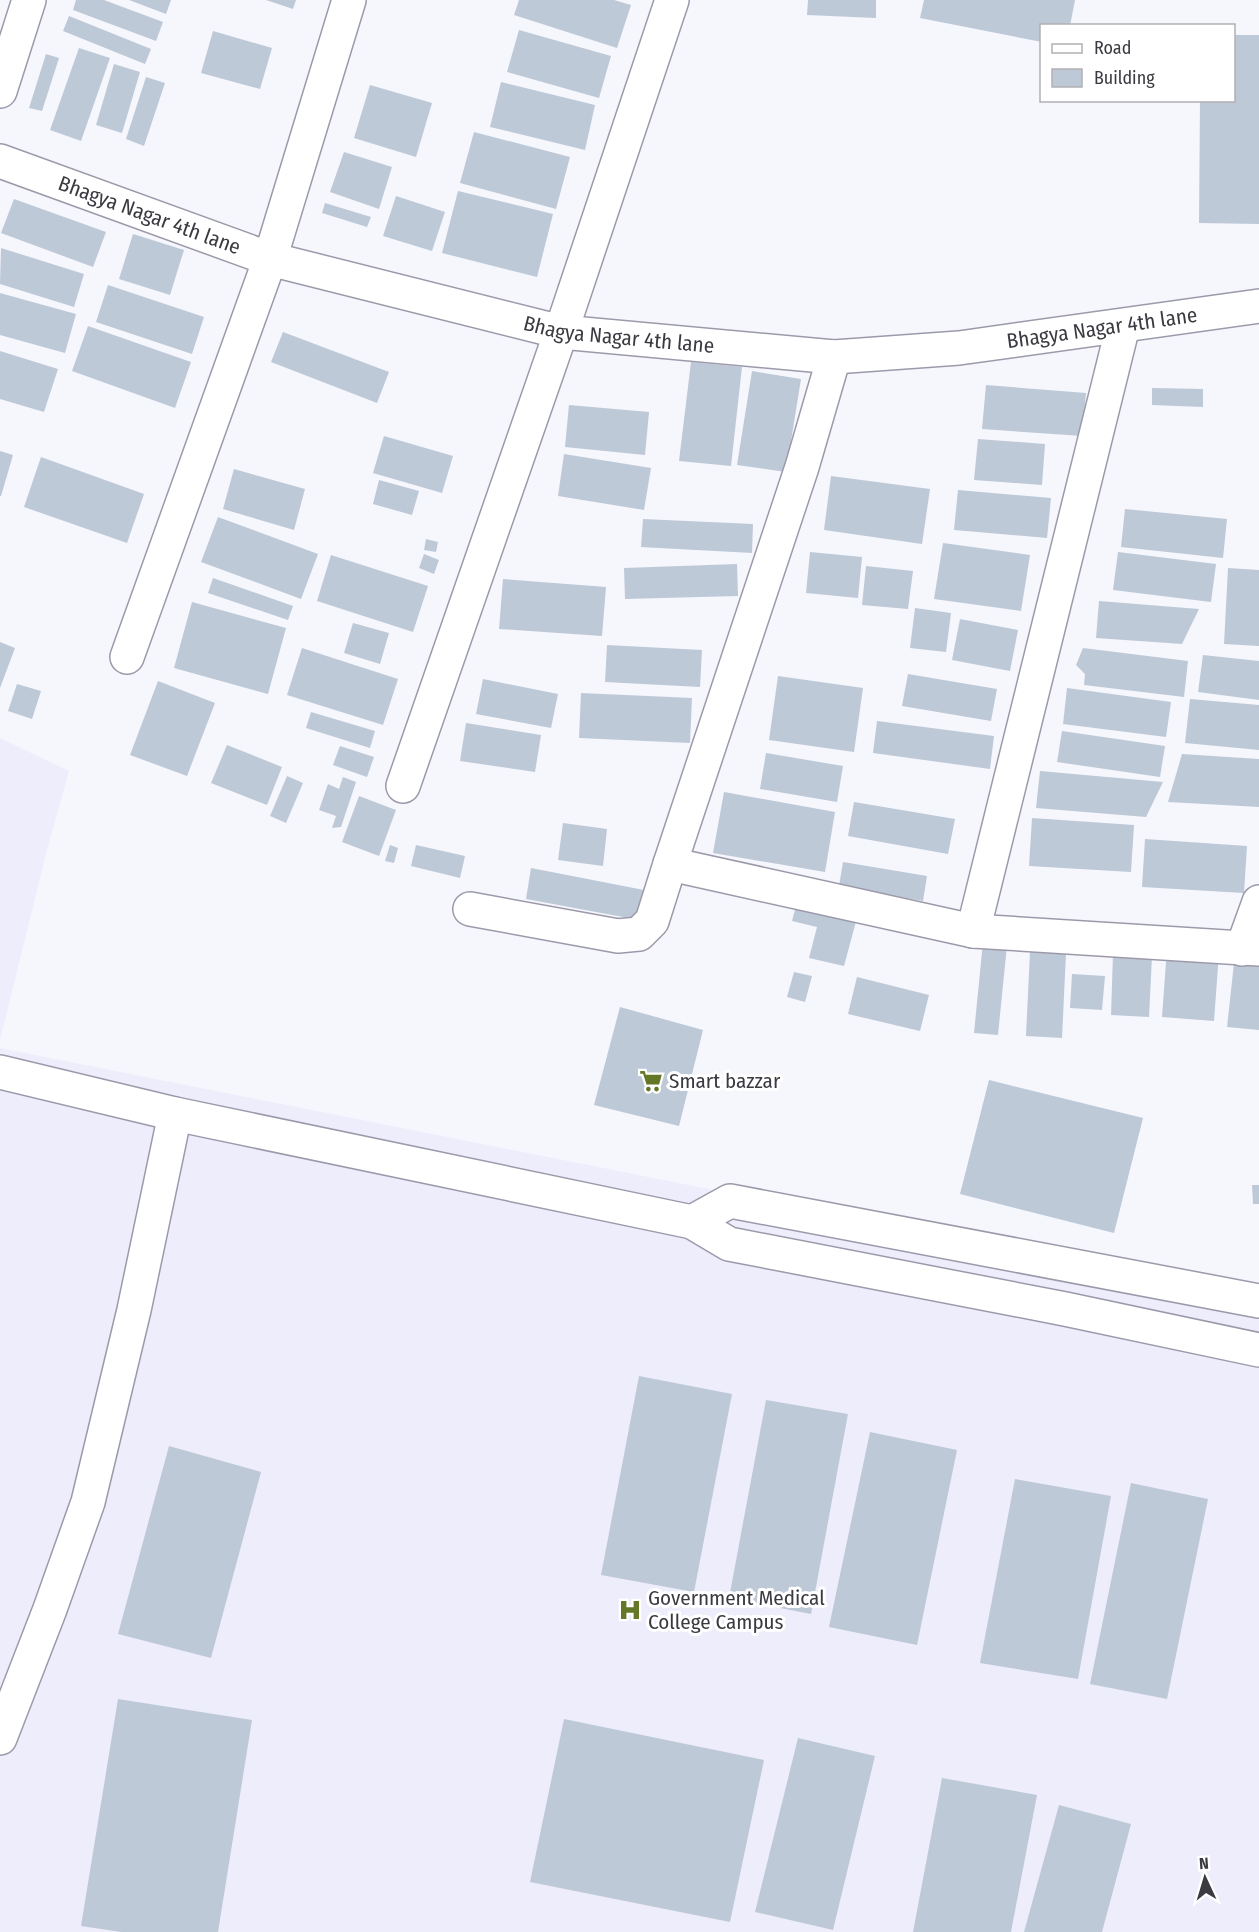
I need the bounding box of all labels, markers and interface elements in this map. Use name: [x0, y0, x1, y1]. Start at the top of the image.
legend: [1040, 24, 1235, 102]
text: Road: [1094, 37, 1131, 59]
text: Building: [1094, 67, 1155, 89]
street label: Bhagya Nagar 4th lane: [55, 170, 244, 260]
street label: Bhagya Nagar 4th lane: [1005, 302, 1199, 354]
street label: Bhagya Nagar 4th lane: [521, 310, 715, 359]
supermarket icon: Smart bazzar: [638, 1068, 664, 1094]
place label: Smart bazzar: [669, 1068, 781, 1094]
place label: Government Medical College Campus: [648, 1585, 825, 1635]
hospital icon: Government Medical College Campus: [617, 1597, 643, 1623]
north arrow: [1175, 1848, 1235, 1908]
text: N: [1199, 1854, 1209, 1873]

